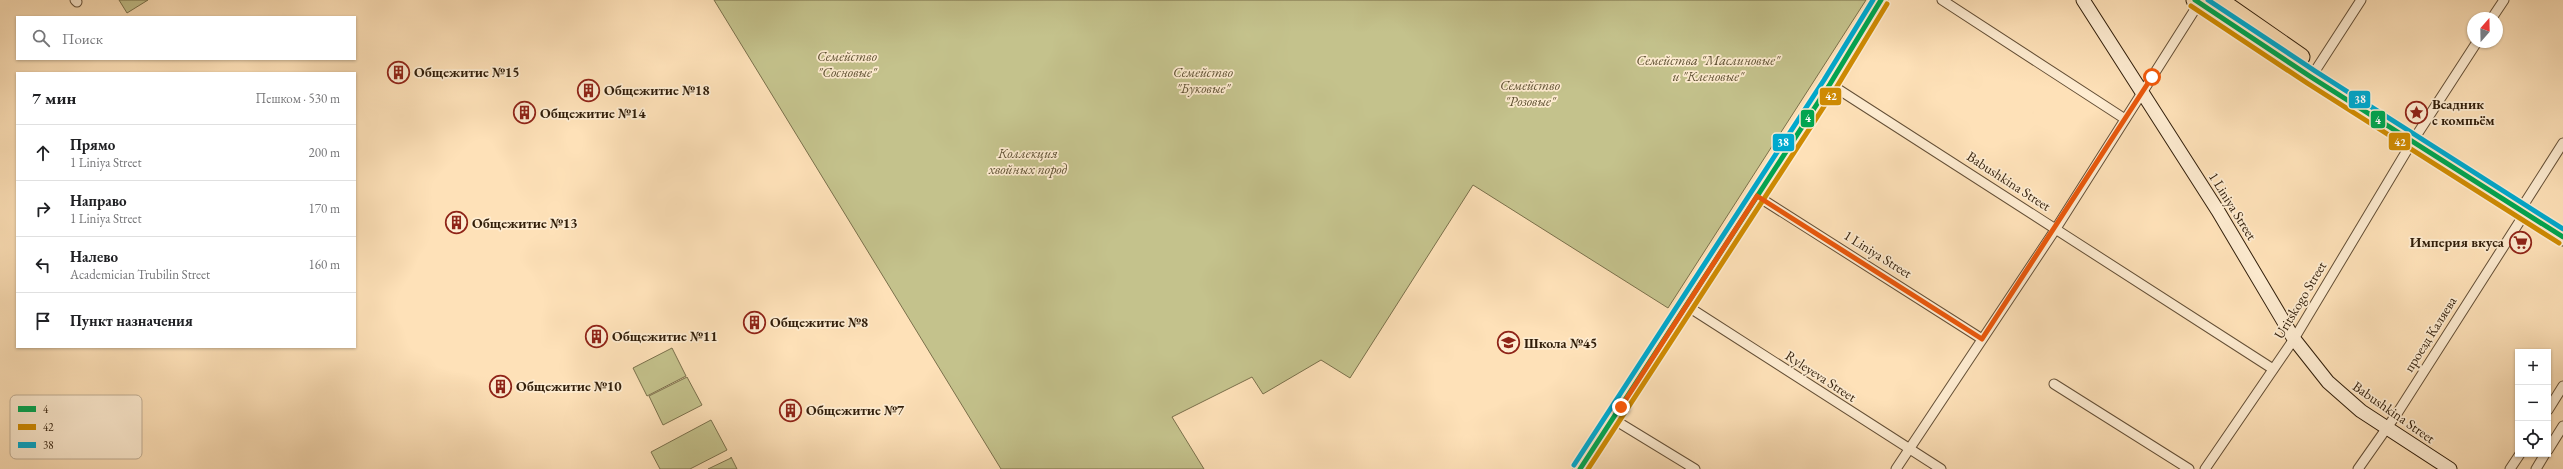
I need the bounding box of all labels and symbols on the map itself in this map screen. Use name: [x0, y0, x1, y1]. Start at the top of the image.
north arrow: [2467, 12, 2503, 48]
park label: Семейство "Сосновые": [817, 47, 878, 81]
park label: Семейства "Маслиновые" и "Кленовые": [1636, 51, 1781, 85]
building icon: Общежитие №15: [386, 59, 412, 85]
place label: Общежитие №15: [414, 63, 520, 81]
park label: Семейство "Буковые": [1173, 63, 1234, 97]
route start: [2143, 68, 2161, 86]
park label: Семейство "Розовые": [1500, 76, 1561, 110]
building icon: Общежитие №18: [576, 77, 602, 103]
place label: Общежитие №18: [604, 81, 710, 99]
line badge: 42: [1819, 87, 1842, 106]
text: 42: [1825, 89, 1837, 103]
line badge: 38: [2348, 90, 2371, 109]
text: 38: [2354, 92, 2366, 106]
place label: Всадник с компьём: [2432, 95, 2495, 129]
place icon: Всадник с компьём: [2403, 99, 2429, 125]
building icon: Общежитие №14: [512, 100, 538, 126]
place label: Общежитие №14: [540, 104, 646, 122]
line badge: 4: [1800, 109, 1815, 128]
line badge: 4: [2370, 110, 2386, 129]
text: 4: [1805, 111, 1811, 125]
text: 4: [2375, 113, 2381, 127]
line badge: 42: [2388, 132, 2411, 151]
line badge: 38: [1772, 133, 1795, 152]
text: 38: [1777, 135, 1789, 149]
text: 42: [2394, 135, 2406, 149]
park label: Коллекция хвойных пород: [988, 144, 1068, 178]
street label: Babushkina Street: [1964, 147, 2055, 215]
street label: 1 Liniya Street: [2205, 169, 2261, 244]
building icon: Общежитие №13: [444, 210, 470, 236]
place label: Общежитие №13: [472, 214, 578, 232]
street label: 1 Liniya Street: [1841, 226, 1916, 282]
supermarket icon: Империя вкуса: [2507, 229, 2533, 255]
place label: Империя вкуса: [2410, 233, 2505, 251]
street label: Uritskogo Street: [2270, 257, 2331, 342]
street label: проезд Каляева: [2400, 292, 2461, 375]
building icon: Общежитие №8: [742, 309, 768, 335]
place label: Общежитие №8: [770, 313, 868, 331]
building icon: Общежитие №11: [583, 323, 609, 349]
place label: Общежитие №11: [612, 327, 718, 345]
school or university icon: Школа №45: [1495, 330, 1521, 356]
place label: Школа №45: [1524, 334, 1597, 352]
street label: Ryleyeva Street: [1782, 346, 1860, 406]
building icon: Общежитие №10: [488, 373, 514, 399]
place label: Общежитие №10: [516, 377, 622, 395]
street label: Babushkina Street: [2349, 377, 2439, 447]
legend: [10, 395, 142, 459]
building icon: Общежитие №7: [778, 397, 804, 423]
route end: [1612, 398, 1630, 416]
place label: Общежитие №7: [806, 401, 905, 419]
text: 4: [43, 402, 49, 416]
text: 42: [43, 420, 54, 434]
text: 38: [43, 438, 54, 452]

